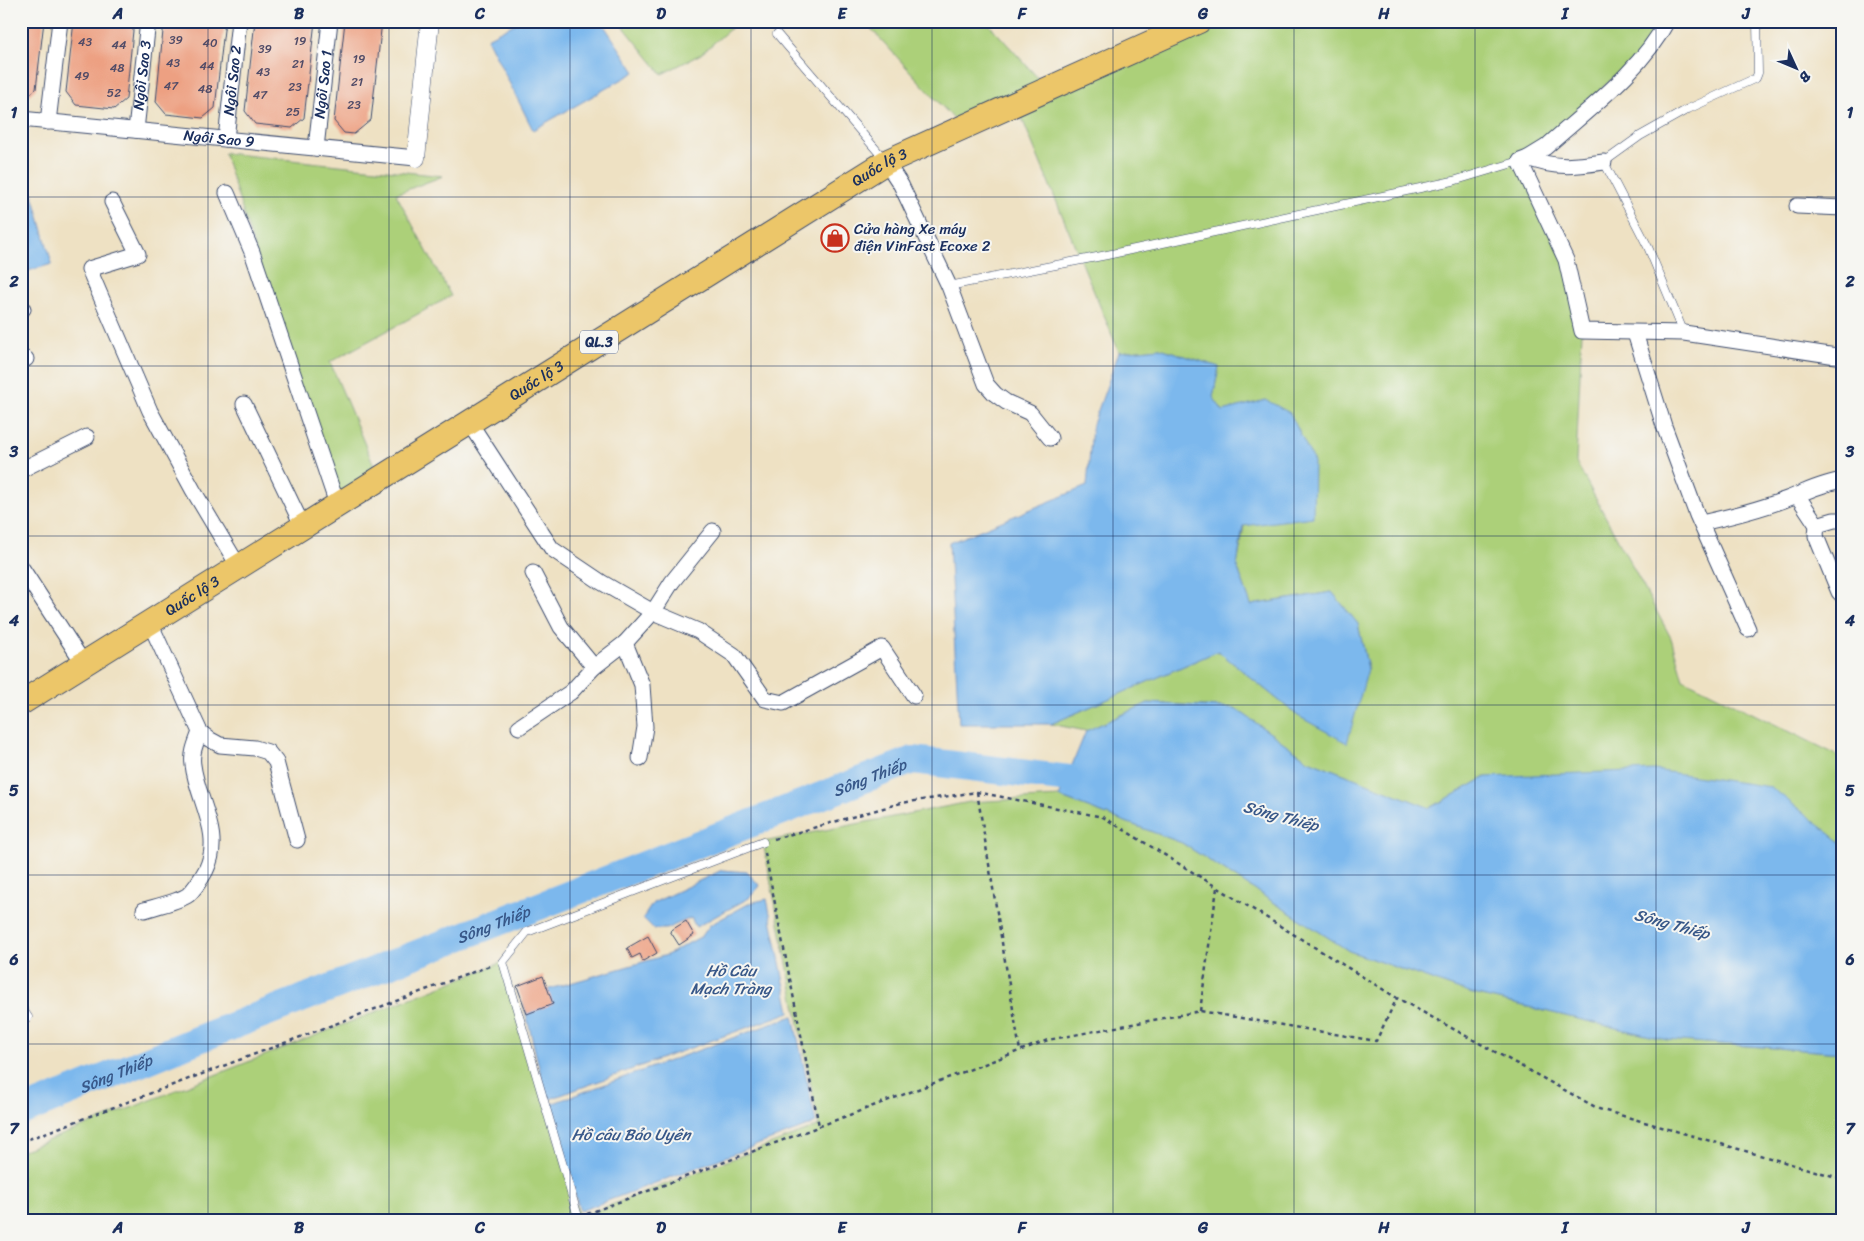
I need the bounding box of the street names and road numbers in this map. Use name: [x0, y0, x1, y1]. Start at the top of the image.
street label: Ngôi Sao 3: [125, 39, 159, 112]
street label: Ngôi Sao 2: [216, 43, 249, 117]
street label: Ngôi Sao 1: [306, 49, 340, 120]
street label: Ngôi Sao 9: [182, 122, 256, 155]
street label: Quốc lộ 3: [846, 141, 912, 194]
road number: QL.3: [580, 331, 618, 354]
street label: Quốc lộ 3: [504, 353, 569, 408]
street label: Quốc lộ 3: [160, 569, 225, 623]

